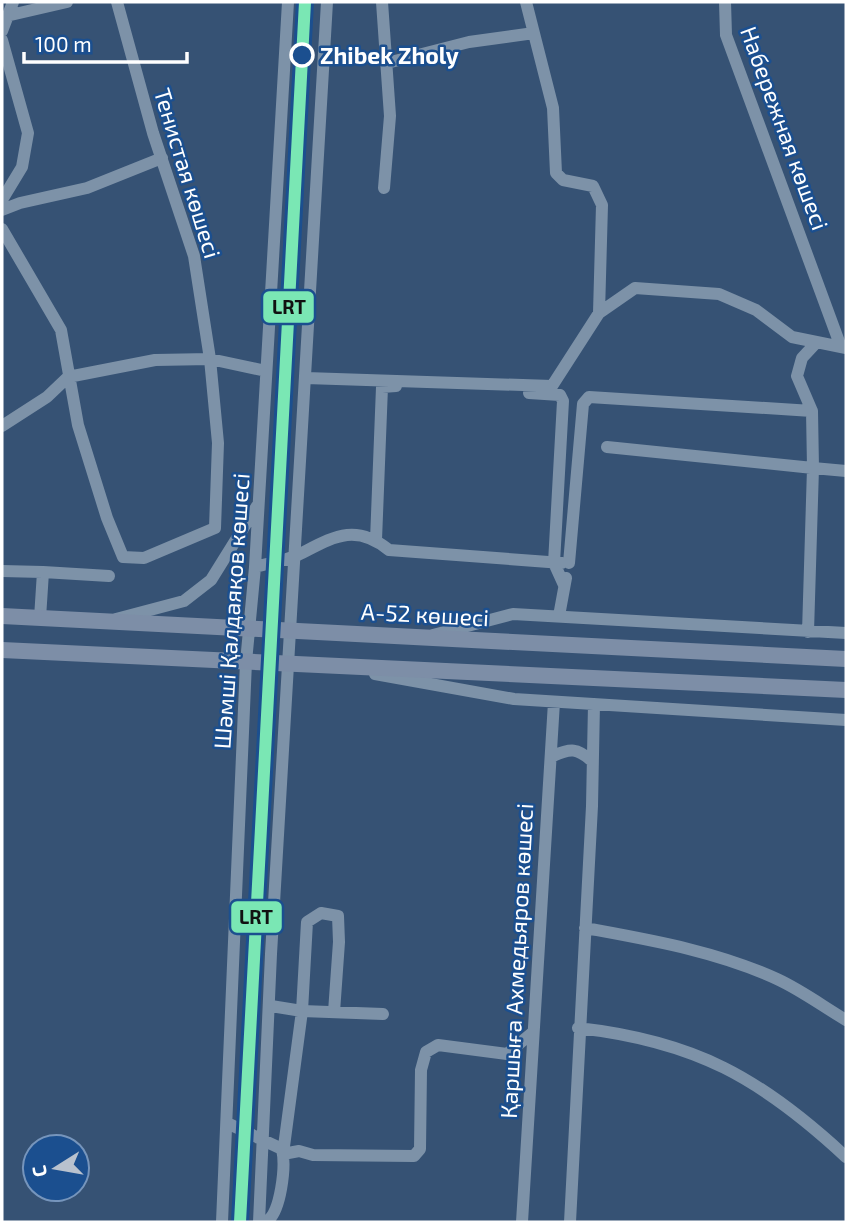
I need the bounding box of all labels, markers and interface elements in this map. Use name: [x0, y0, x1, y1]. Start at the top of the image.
scale bar: [24, 21, 187, 65]
street label: Набережная көшесі: [735, 22, 835, 234]
text: 100 m: [35, 31, 92, 56]
place label: Zhibek Zholy: [320, 41, 459, 69]
marker: Zhibek Zholy: [290, 43, 314, 67]
street label: Тенистая көшесі: [149, 85, 227, 261]
line badge: LRT: [262, 290, 315, 324]
text: LRT: [272, 295, 306, 318]
street label: Шәмші Қалдаяқов көшесі: [207, 472, 255, 750]
street label: А-52 көшесі: [360, 597, 490, 631]
street label: Қаршыға Ахмедьяров көшесі: [494, 803, 538, 1119]
line badge: LRT: [230, 900, 283, 934]
text: LRT: [239, 905, 273, 928]
north arrow: [21, 1133, 91, 1203]
text: С: [26, 1164, 51, 1179]

